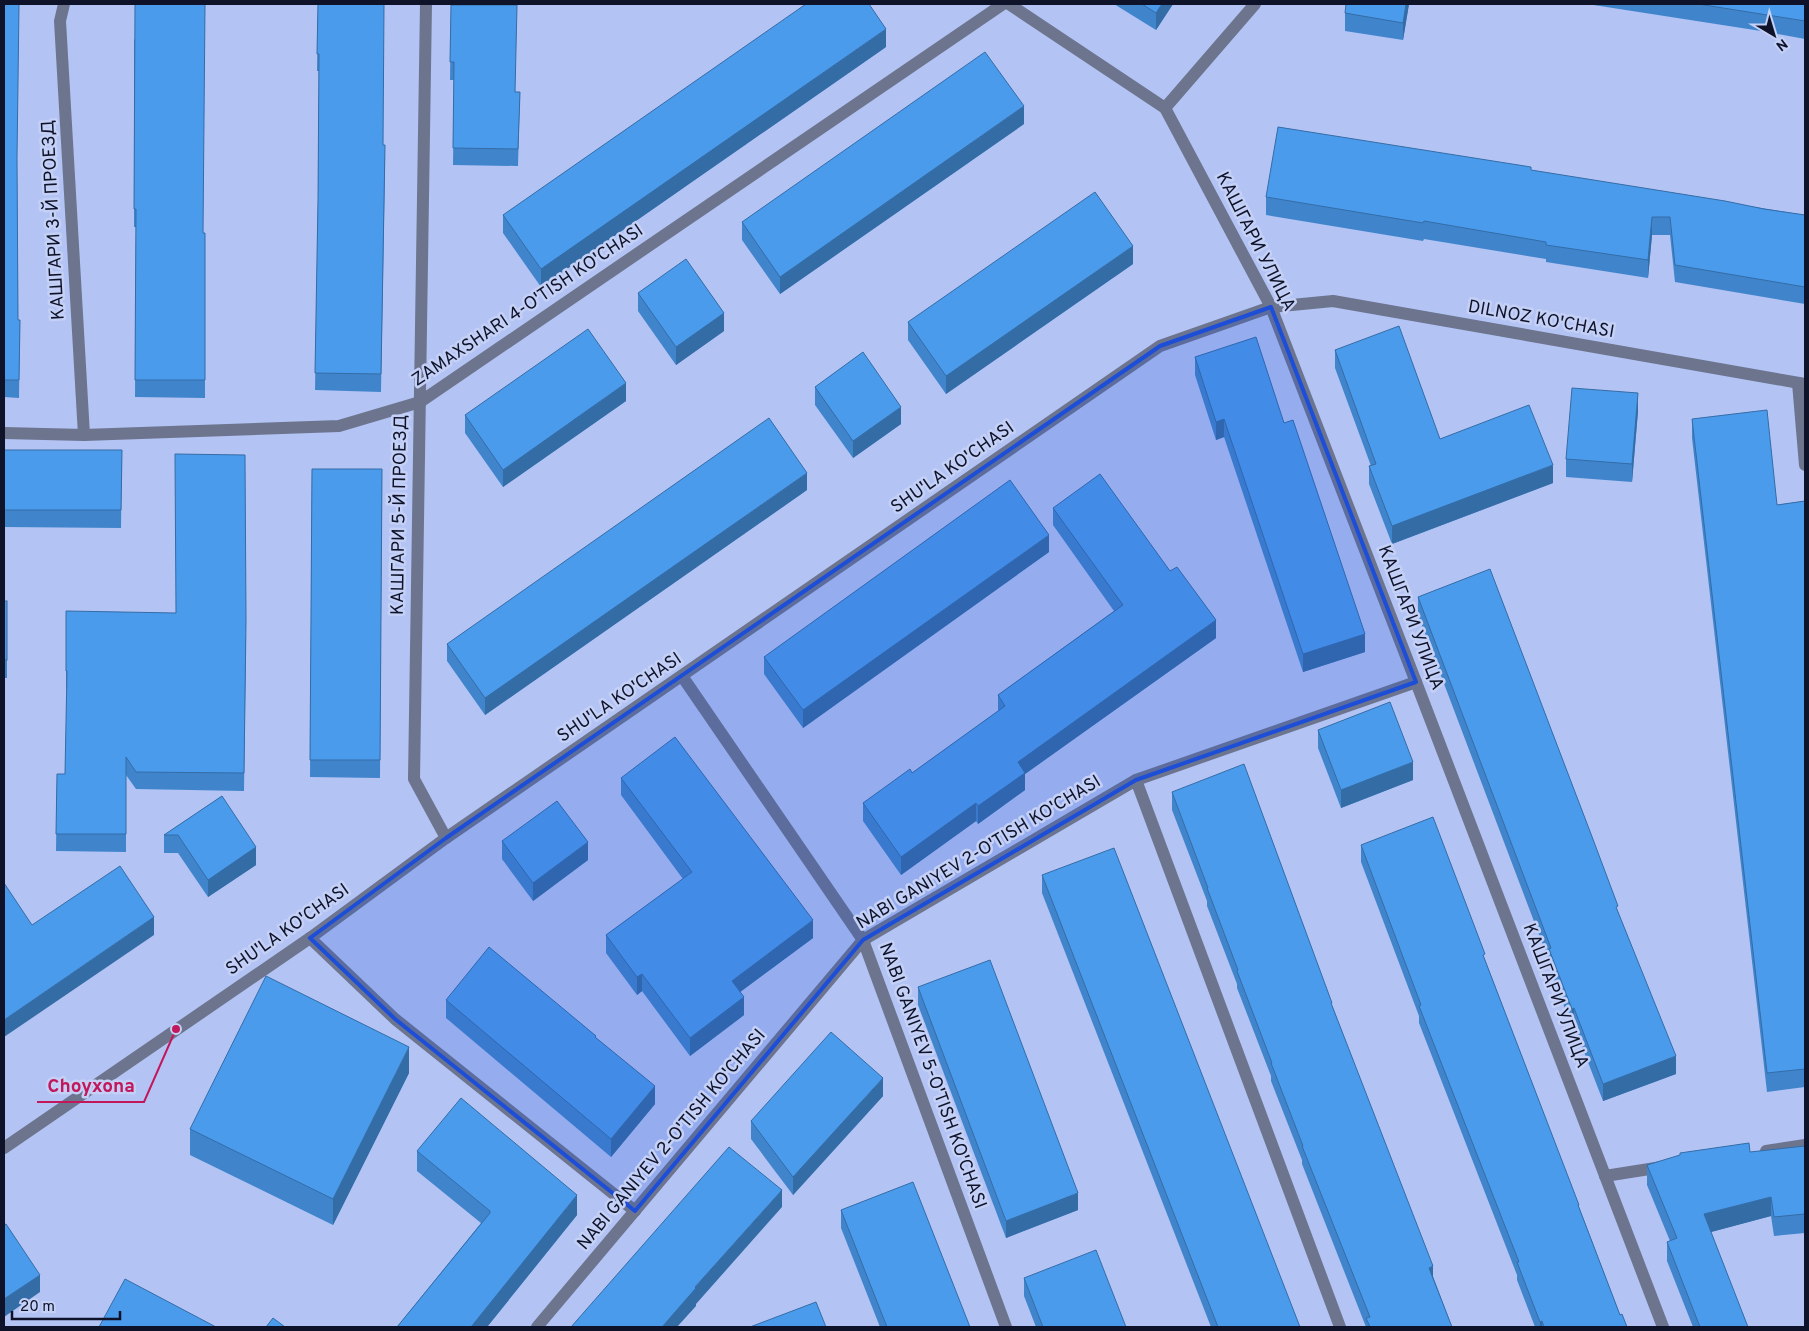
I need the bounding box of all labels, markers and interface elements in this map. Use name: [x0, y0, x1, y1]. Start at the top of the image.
north arrow: [1749, 10, 1799, 60]
text: N: [1772, 34, 1790, 54]
street label: КАШГАРИ 3-Й ПРОЕЗД: [35, 119, 71, 321]
street label: КАШГАРИ УЛИЦА: [1210, 168, 1300, 316]
street label: ZAMAXSHARI 4-O'TISH KO'CHASI: [408, 220, 648, 392]
street label: DILNOZ KO'CHASI: [1466, 296, 1616, 344]
street label: КАШГАРИ 5-Й ПРОЕЗД: [385, 414, 413, 615]
street label: SHU'LA KO'CHASI: [887, 417, 1019, 519]
street label: КАШГАРИ УЛИЦА: [1372, 542, 1448, 694]
street label: SHU'LA KO'CHASI: [553, 648, 687, 748]
street label: NABI GANIYEV 2-O'TISH KO'CHASI: [852, 771, 1106, 935]
street label: SHU'LA KO'CHASI: [222, 879, 354, 981]
street label: КАШГАРИ УЛИЦА: [1517, 920, 1593, 1072]
street label: NABI GANIYEV 5-O'TISH KO'CHASI: [873, 940, 991, 1212]
street label: NABI GANIYEV 2-O'TISH KO'CHASI: [573, 1025, 771, 1255]
callout: Choyxona: [37, 1068, 144, 1102]
text: Choyxona: [47, 1075, 135, 1099]
scale bar: [12, 1288, 120, 1320]
text: 20 m: [20, 1298, 55, 1317]

